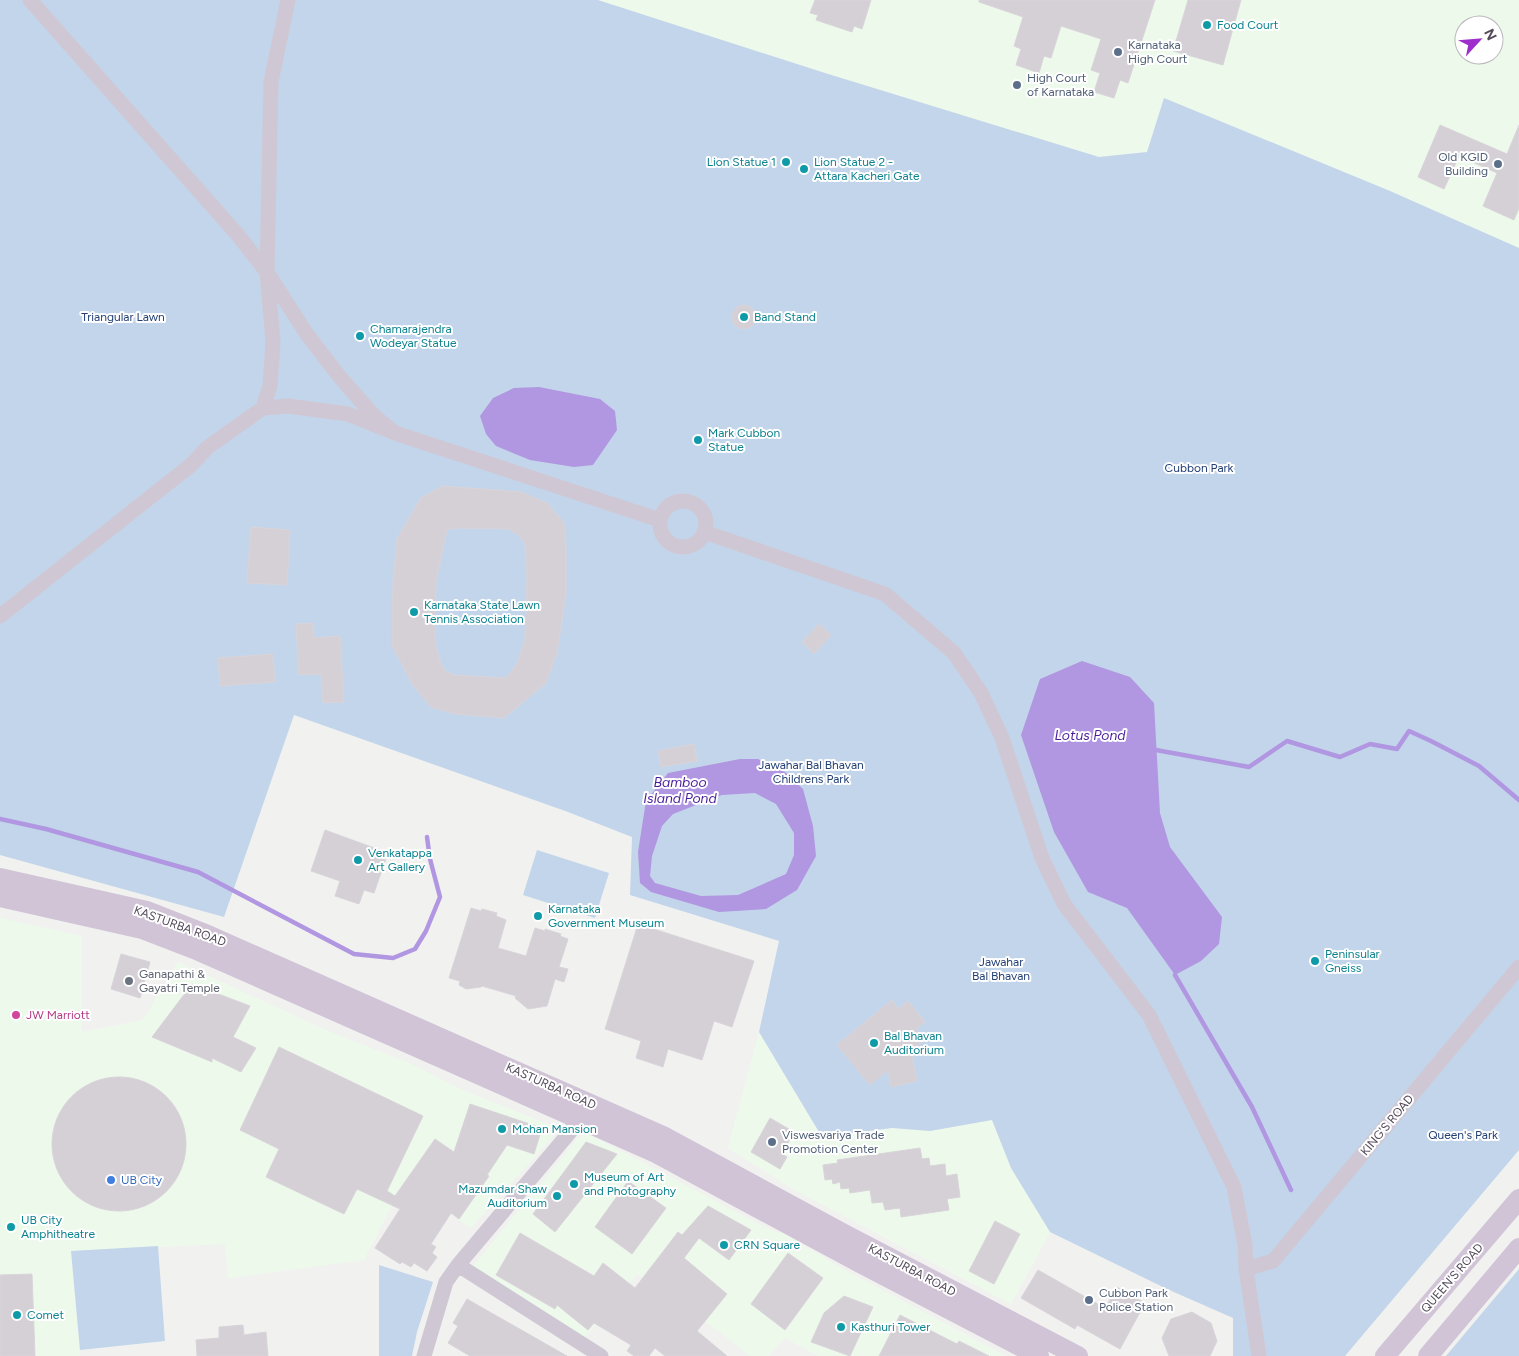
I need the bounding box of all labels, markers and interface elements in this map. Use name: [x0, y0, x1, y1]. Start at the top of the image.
north arrow: [1454, 15, 1504, 65]
place label: Food Court: [1217, 18, 1279, 32]
marker: Food Court: [1201, 19, 1213, 31]
text: N: [1480, 26, 1500, 43]
place label: Karnataka High Court: [1128, 38, 1188, 66]
marker: Karnataka High Court: [1112, 46, 1124, 58]
place label: High Court of Karnataka: [1027, 71, 1094, 99]
marker: High Court of Karnataka: [1011, 79, 1023, 91]
place label: Old KGID Building: [1438, 150, 1488, 178]
place label: Lion Statue 1: [707, 155, 776, 169]
place label: Lion Statue 2 - Attara Kacheri Gate: [814, 155, 920, 183]
marker: Lion Statue 1: [780, 156, 792, 168]
marker: Old KGID Building: [1492, 158, 1504, 170]
marker: Lion Statue 2 - Attara Kacheri Gate: [798, 163, 810, 175]
park label: Triangular Lawn: [81, 310, 165, 324]
place label: Band Stand: [754, 310, 816, 324]
marker: Band Stand: [738, 311, 750, 323]
place label: Chamarajendra Wodeyar Statue: [370, 322, 457, 350]
marker: Chamarajendra Wodeyar Statue: [354, 330, 366, 342]
place label: Mark Cubbon Statue: [708, 426, 780, 454]
marker: Mark Cubbon Statue: [692, 434, 704, 446]
park label: Cubbon Park: [1165, 461, 1234, 475]
place label: Karnataka State Lawn Tennis Association: [424, 598, 540, 626]
marker: Karnataka State Lawn Tennis Association: [408, 606, 420, 618]
water label: Lotus Pond: [1055, 727, 1126, 744]
park label: Jawahar Bal Bhavan Childrens Park: [758, 758, 864, 786]
water label: Bamboo Island Pond: [643, 774, 717, 807]
place label: Venkatappa Art Gallery: [368, 846, 432, 874]
marker: Venkatappa Art Gallery: [352, 854, 364, 866]
place label: Karnataka Government Museum: [548, 902, 664, 930]
street label: KASTURBA ROAD: [132, 903, 228, 949]
marker: Karnataka Government Museum: [532, 910, 544, 922]
place label: Peninsular Gneiss: [1325, 947, 1380, 975]
park label: Jawahar Bal Bhavan: [972, 955, 1030, 983]
marker: Peninsular Gneiss: [1309, 955, 1321, 967]
place label: Ganapathi & Gayatri Temple: [139, 967, 220, 995]
marker: Ganapathi & Gayatri Temple: [123, 975, 135, 987]
place label: JW Marriott: [26, 1008, 90, 1022]
marker: JW Marriott: [10, 1009, 22, 1021]
place label: Bal Bhavan Auditorium: [884, 1029, 944, 1057]
marker: Bal Bhavan Auditorium: [868, 1037, 880, 1049]
street label: KASTURBA ROAD: [504, 1060, 598, 1112]
street label: KING'S ROAD: [1358, 1092, 1416, 1158]
place label: Mohan Mansion: [512, 1122, 597, 1136]
marker: Mohan Mansion: [496, 1123, 508, 1135]
place label: Viswesvariya Trade Promotion Center: [782, 1128, 885, 1156]
park label: Queen's Park: [1428, 1128, 1498, 1142]
marker: Viswesvariya Trade Promotion Center: [766, 1136, 778, 1148]
place label: Museum of Art and Photography: [584, 1170, 677, 1198]
place label: UB City: [121, 1173, 163, 1187]
marker: UB City: [105, 1174, 117, 1186]
marker: Museum of Art and Photography: [568, 1178, 580, 1190]
place label: Mazumdar Shaw Auditorium: [458, 1182, 548, 1210]
marker: Mazumdar Shaw Auditorium: [551, 1190, 563, 1202]
place label: UB City Amphitheatre: [21, 1213, 95, 1241]
marker: UB City Amphitheatre: [5, 1221, 17, 1233]
place label: CRN Square: [734, 1238, 801, 1252]
marker: CRN Square: [718, 1239, 730, 1251]
street label: QUEEN'S ROAD: [1418, 1240, 1486, 1316]
street label: KASTURBA ROAD: [866, 1241, 958, 1299]
place label: Cubbon Park Police Station: [1099, 1286, 1173, 1314]
marker: Cubbon Park Police Station: [1083, 1294, 1095, 1306]
place label: Comet: [27, 1308, 64, 1322]
marker: Comet: [11, 1309, 23, 1321]
place label: Kasthuri Tower: [851, 1320, 930, 1334]
marker: Kasthuri Tower: [835, 1321, 847, 1333]

